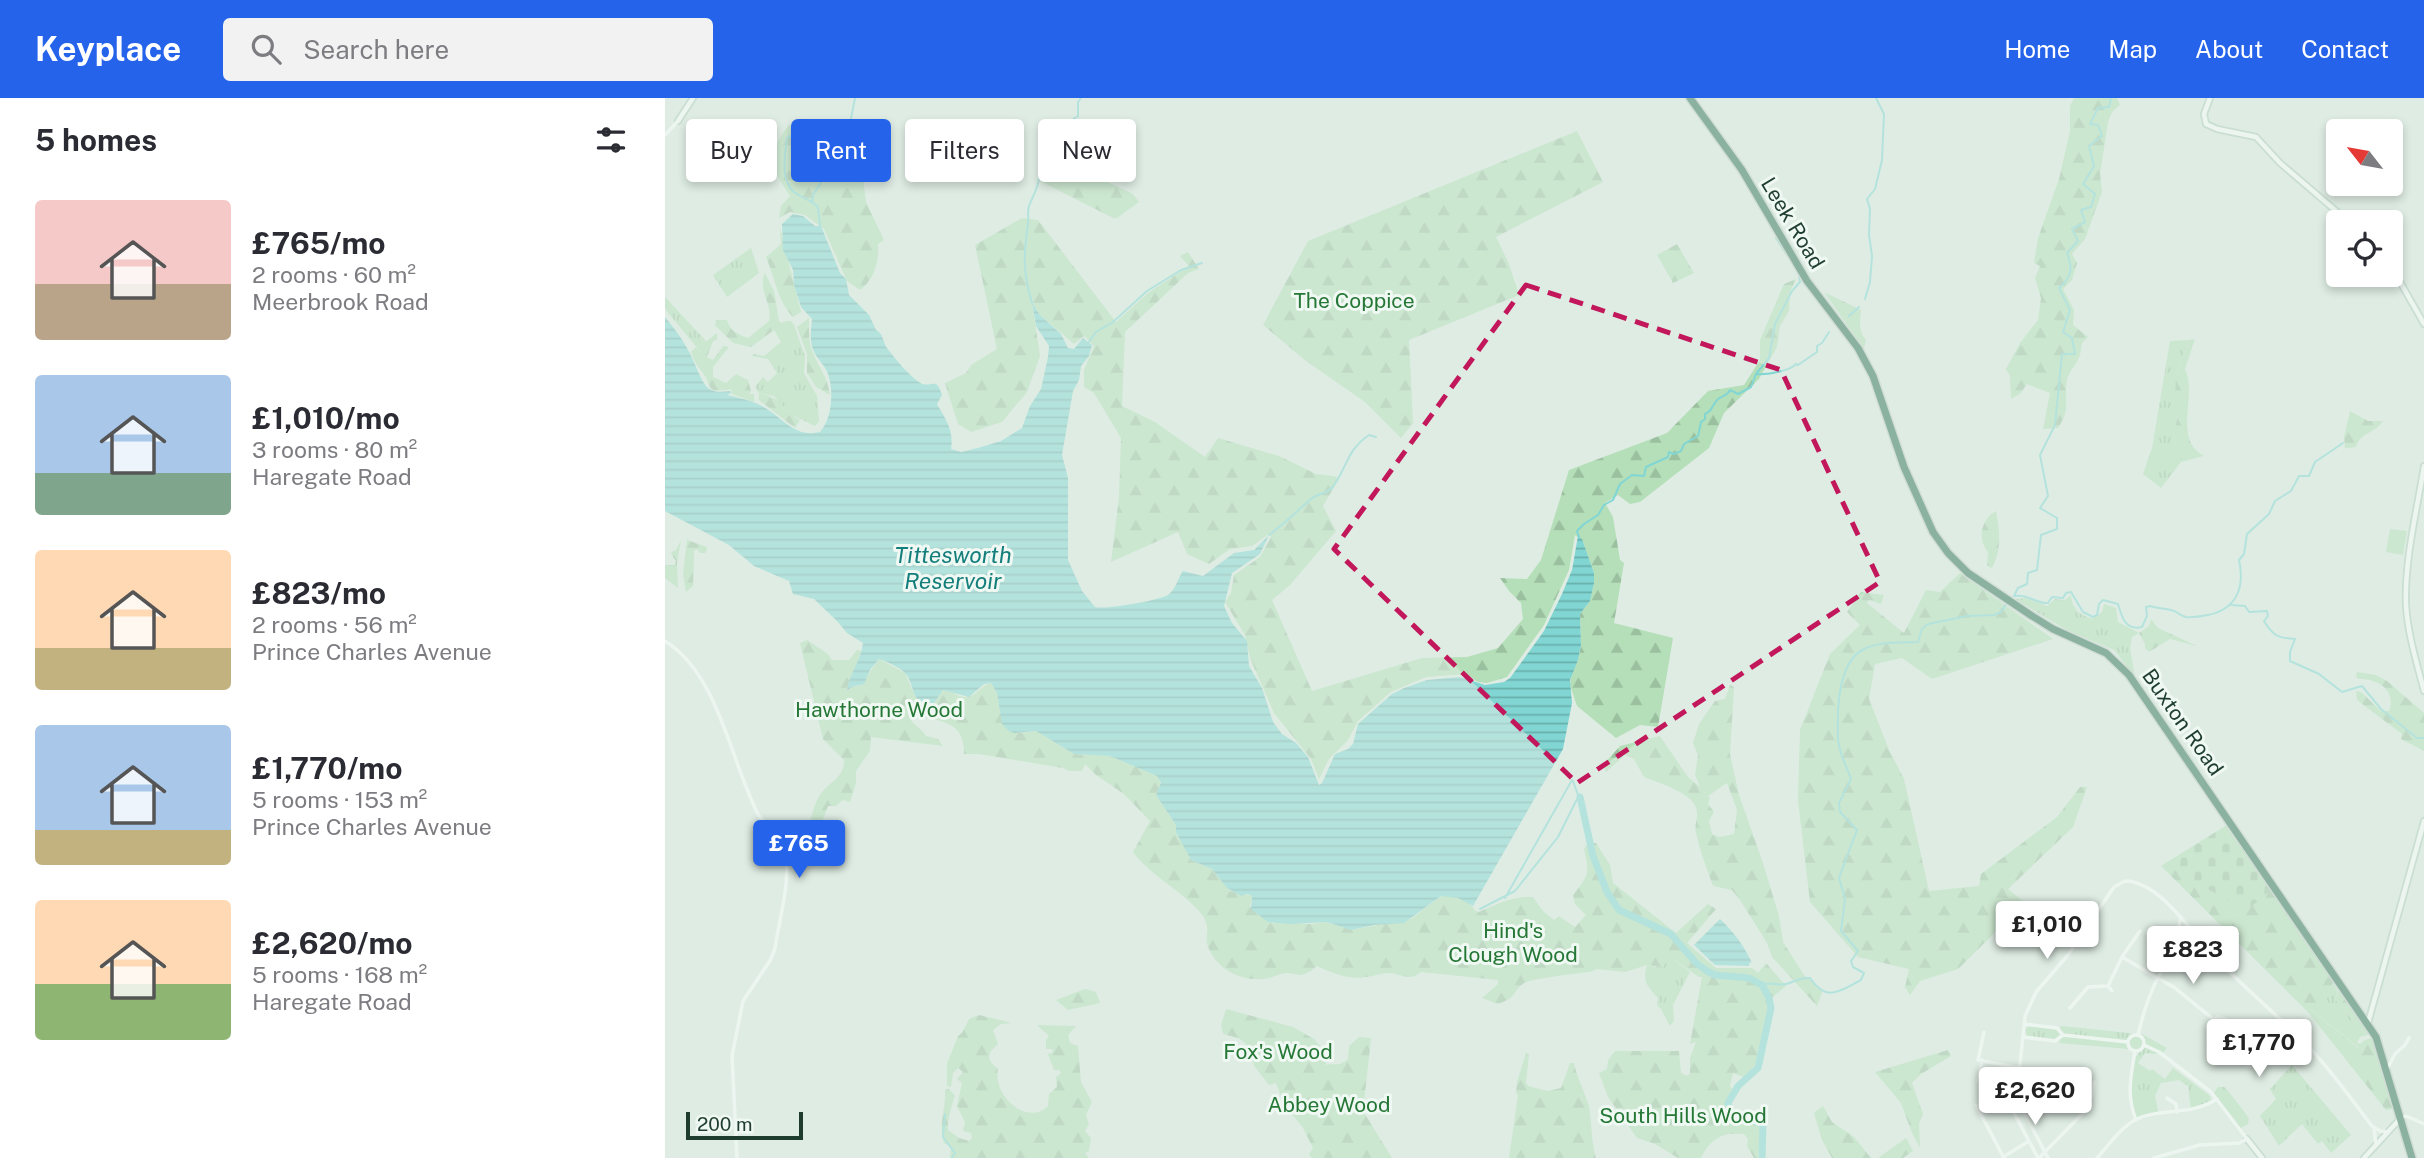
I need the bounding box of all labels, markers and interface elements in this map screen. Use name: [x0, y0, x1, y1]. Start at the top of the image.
search box: [223, 18, 713, 81]
text: Keyplace: [35, 30, 181, 68]
icon: search: [247, 30, 285, 68]
text: Search here: [303, 34, 449, 65]
text: Home: [2004, 35, 2070, 63]
text: Map: [2108, 35, 2157, 63]
text: About: [2195, 35, 2263, 63]
text: Contact: [2301, 35, 2389, 63]
chip: Buy: [686, 119, 777, 182]
chip: Rent: [791, 119, 891, 182]
chip: Filters: [905, 119, 1024, 182]
chip: New: [1038, 119, 1136, 182]
north arrow: [2326, 119, 2403, 196]
map controls: [2326, 119, 2403, 287]
icon: filters: [592, 121, 630, 159]
text: 5 homes: [35, 122, 157, 158]
street label: Leek Road: [1756, 173, 1830, 273]
button: locate: [2326, 210, 2403, 287]
text: £765/mo: [252, 225, 386, 261]
icon: home: [91, 228, 175, 312]
text: 2 rooms · 60 m²: [252, 261, 416, 288]
text: Meerbrook Road: [252, 288, 429, 315]
park label: The Coppice: [1293, 288, 1415, 313]
text: £1,010/mo: [252, 400, 400, 436]
icon: home: [91, 403, 175, 487]
text: 3 rooms · 80 m²: [252, 436, 417, 463]
text: Haregate Road: [252, 463, 412, 490]
water label: Tittesworth Reservoir: [894, 541, 1012, 594]
text: £823/mo: [252, 575, 386, 611]
icon: home: [91, 578, 175, 662]
text: 2 rooms · 56 m²: [252, 611, 417, 638]
text: Prince Charles Avenue: [252, 638, 492, 665]
street label: Buxton Road: [2137, 664, 2229, 780]
park label: Hawthorne Wood: [795, 697, 963, 722]
text: £1,770/mo: [252, 750, 403, 786]
icon: home: [91, 753, 175, 837]
text: 5 rooms · 153 m²: [252, 786, 427, 813]
text: Prince Charles Avenue: [252, 813, 492, 840]
pin: £765: [758, 820, 840, 880]
text: £765: [769, 829, 829, 856]
pin: £1,010: [1990, 902, 2104, 961]
text: £1,010: [2012, 910, 2082, 937]
park label: Hind's Clough Wood: [1448, 918, 1578, 967]
text: £2,620/mo: [252, 925, 413, 961]
pin: £823: [2152, 926, 2234, 986]
icon: home: [91, 928, 175, 1012]
text: £823: [2163, 935, 2223, 962]
text: 5 rooms · 168 m²: [252, 961, 427, 988]
text: Haregate Road: [252, 988, 412, 1015]
pin: £1,770: [2202, 1020, 2316, 1079]
text: £1,770: [2223, 1028, 2295, 1055]
park label: Fox's Wood: [1223, 1039, 1333, 1064]
pin: £2,620: [1978, 1068, 2092, 1127]
text: £2,620: [1995, 1076, 2075, 1103]
park label: Abbey Wood: [1268, 1092, 1390, 1117]
park label: South Hills Wood: [1599, 1103, 1767, 1128]
scale bar: [686, 1109, 803, 1141]
text: 200 m: [697, 1113, 753, 1135]

